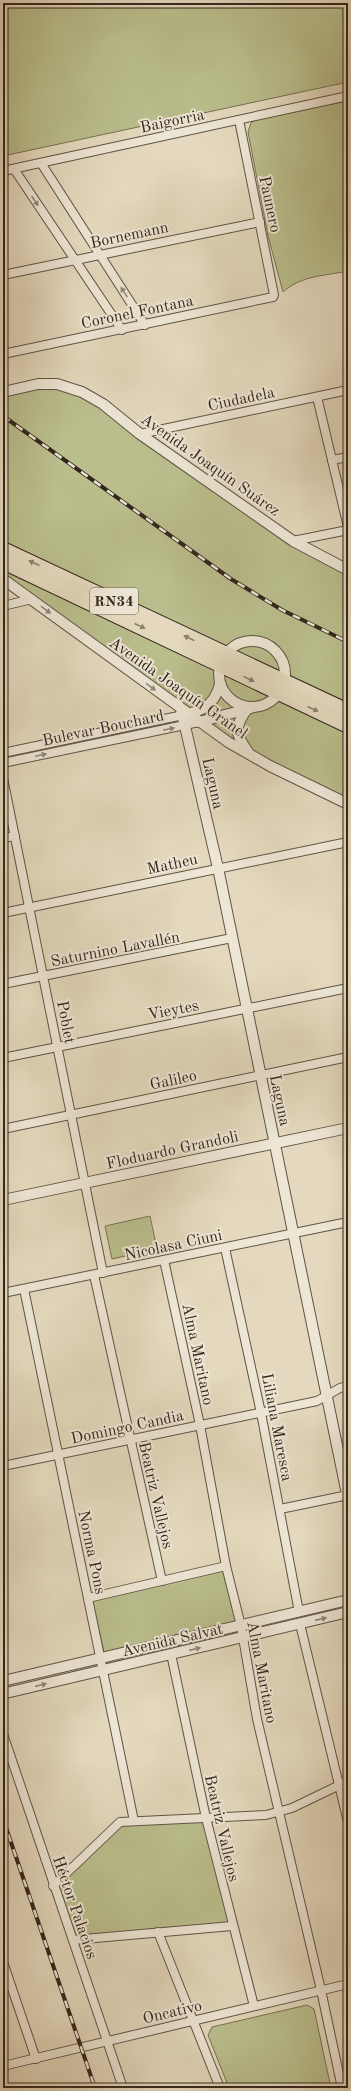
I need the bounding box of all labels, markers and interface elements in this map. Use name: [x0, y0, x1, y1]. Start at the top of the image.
street label: Baigorria: [139, 107, 206, 137]
street label: Paunero: [255, 175, 283, 234]
one-way arrow: [32, 196, 39, 207]
street label: Bornemann: [89, 220, 170, 252]
one-way arrow: [120, 287, 128, 297]
street label: Coronel Fontana: [80, 293, 195, 333]
street label: Ciudadela: [207, 385, 276, 415]
street label: Avenida Joaquín Suárez: [137, 412, 282, 520]
one-way arrow: [29, 560, 40, 566]
road number: RN34: [90, 588, 138, 614]
one-way arrow: [41, 606, 51, 614]
one-way arrow: [134, 623, 145, 629]
street label: Avenida Joaquín Granel: [106, 635, 250, 742]
one-way arrow: [184, 635, 195, 641]
one-way arrow: [244, 676, 255, 682]
one-way arrow: [145, 683, 156, 691]
one-way arrow: [308, 706, 319, 712]
street label: Bulevar Bouchard: [41, 708, 166, 750]
one-way arrow: [162, 726, 175, 732]
one-way arrow: [35, 752, 47, 758]
street label: Laguna: [198, 756, 226, 811]
street label: Matheu: [146, 852, 200, 878]
street label: Saturnino Lavallén: [49, 930, 182, 970]
street label: Vieytes: [146, 998, 200, 1024]
street label: Poblet: [53, 1000, 77, 1046]
street label: Galileo: [148, 1068, 198, 1094]
street label: Laguna: [266, 1073, 292, 1128]
street label: Floduardo Grandoli: [105, 1129, 240, 1173]
street label: Nicolasa Ciuni: [123, 1228, 224, 1264]
street label: Alma Maritano: [178, 1302, 216, 1407]
street label: Liliana Maresca: [258, 1372, 294, 1483]
street label: Domingo Candia: [70, 1408, 185, 1448]
street label: Beatriz Vallejos: [135, 1440, 175, 1551]
street label: Norma Pons: [74, 1509, 108, 1596]
one-way arrow: [315, 1615, 327, 1621]
street label: Alma Maritano: [243, 1620, 279, 1725]
street label: Avenida Salvat: [120, 1621, 225, 1660]
one-way arrow: [188, 1645, 201, 1651]
one-way arrow: [35, 1682, 47, 1688]
street label: Beatriz Vallejos: [201, 1773, 241, 1884]
street label: Héctor Palacios: [49, 1854, 99, 1961]
street label: Oncativo: [141, 1998, 204, 2028]

